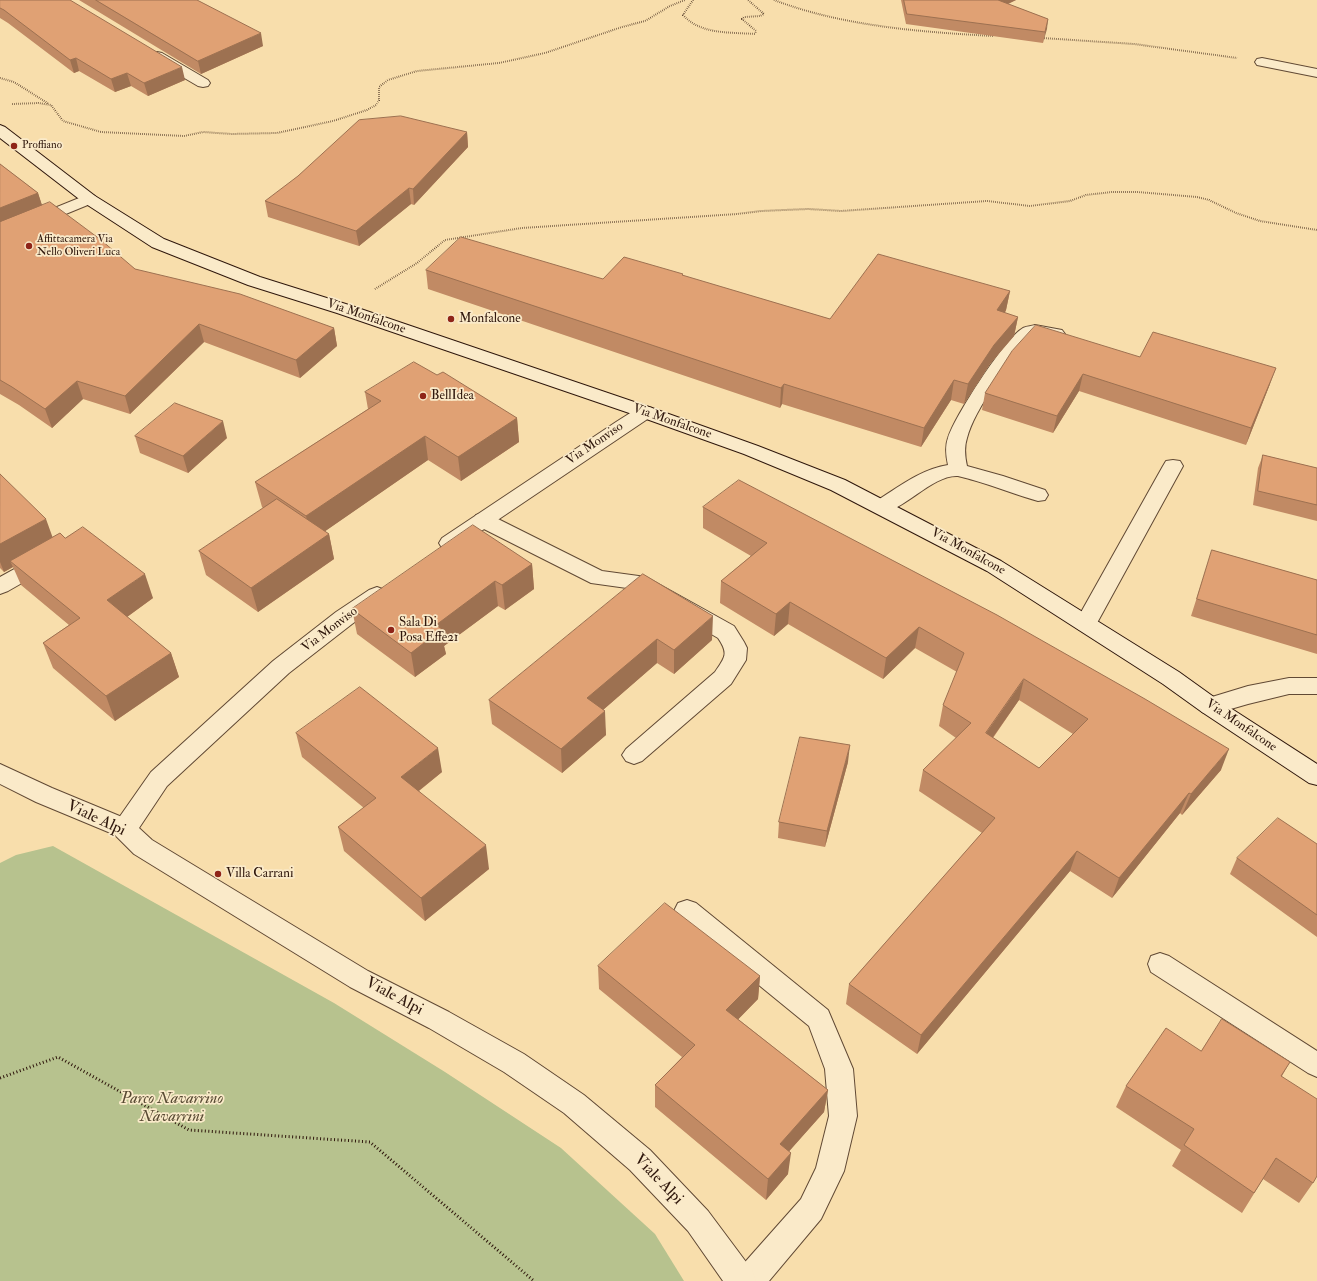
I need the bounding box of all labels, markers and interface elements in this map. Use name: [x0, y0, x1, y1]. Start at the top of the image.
place label: Proffiano: [22, 139, 62, 153]
marker: Proffiano: [9, 141, 19, 151]
place label: Affittacamera Via Nello Oliveri Luca: [37, 233, 120, 259]
marker: Affittacamera Via Nello Oliveri Luca: [24, 241, 34, 251]
street label: Via Monfalcone: [325, 296, 407, 338]
place label: Monfalcone: [459, 311, 521, 327]
marker: Monfalcone: [446, 314, 456, 324]
place label: BellIdea: [431, 388, 474, 404]
marker: BellIdea: [418, 391, 428, 401]
street label: Via Monfalcone: [631, 401, 713, 443]
street label: Via Monviso: [563, 419, 627, 469]
street label: Via Monfalcone: [928, 525, 1008, 579]
street label: Via Monviso: [299, 604, 361, 656]
place label: Sala Di Posa Effe21: [399, 615, 458, 646]
marker: Sala Di Posa Effe21: [386, 625, 396, 635]
street label: Via Monfalcone: [1202, 696, 1280, 756]
street label: Viale Alpi: [64, 797, 128, 841]
place label: Villa Carrani: [226, 866, 293, 882]
marker: Villa Carrani: [213, 869, 223, 879]
street label: Viale Alpi: [362, 974, 426, 1020]
park label: Parco Navarrino Navarrini: [121, 1090, 223, 1128]
street label: Viale Alpi: [629, 1151, 687, 1209]

